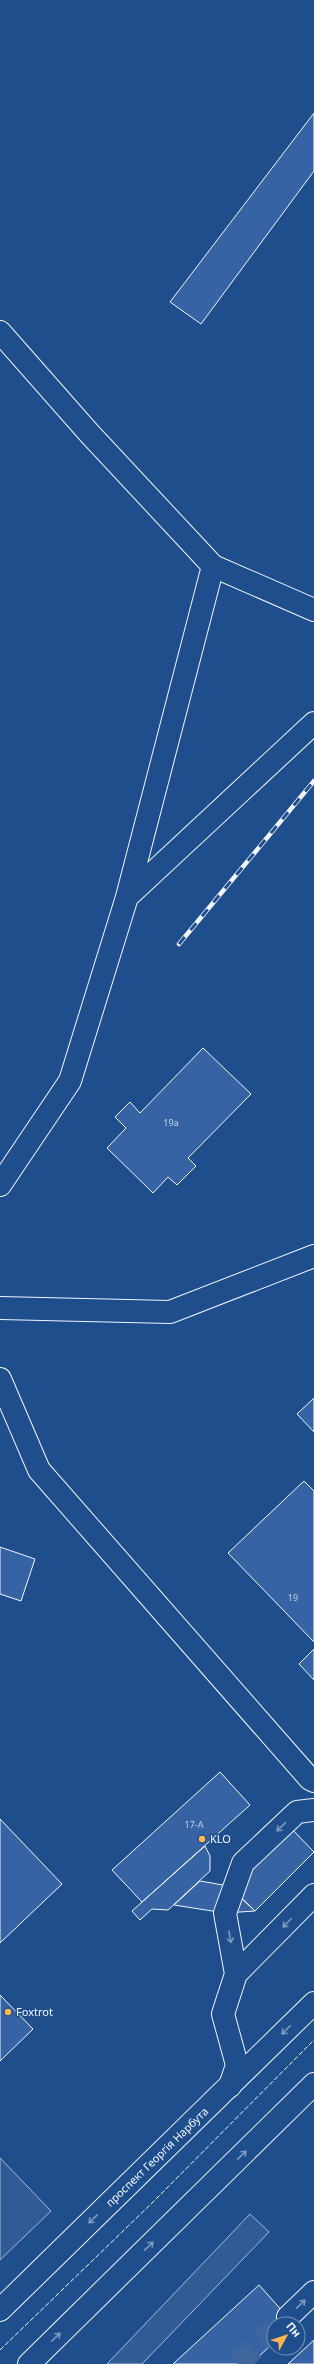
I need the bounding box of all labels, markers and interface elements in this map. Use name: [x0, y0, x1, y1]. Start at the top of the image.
house number: 19а: [163, 1116, 179, 1129]
house number: 19: [288, 1591, 298, 1604]
house number: 17-А: [185, 1818, 204, 1831]
one-way arrow: [276, 1822, 286, 1832]
place label: KLO: [210, 1831, 231, 1846]
marker: KLO: [197, 1834, 207, 1844]
one-way arrow: [282, 1918, 292, 1928]
one-way arrow: [226, 1930, 234, 1943]
place label: Foxtrot: [16, 2004, 53, 2019]
marker: Foxtrot: [3, 2007, 13, 2017]
one-way arrow: [281, 2026, 291, 2035]
street label: проспект Георгія Нарбута: [102, 2104, 211, 2210]
one-way arrow: [237, 2150, 247, 2159]
one-way arrow: [88, 2214, 98, 2224]
one-way arrow: [144, 2241, 154, 2251]
one-way arrow: [296, 2299, 306, 2309]
north arrow: [266, 2316, 306, 2356]
text: Пн: [283, 2318, 305, 2340]
one-way arrow: [51, 2332, 61, 2342]

